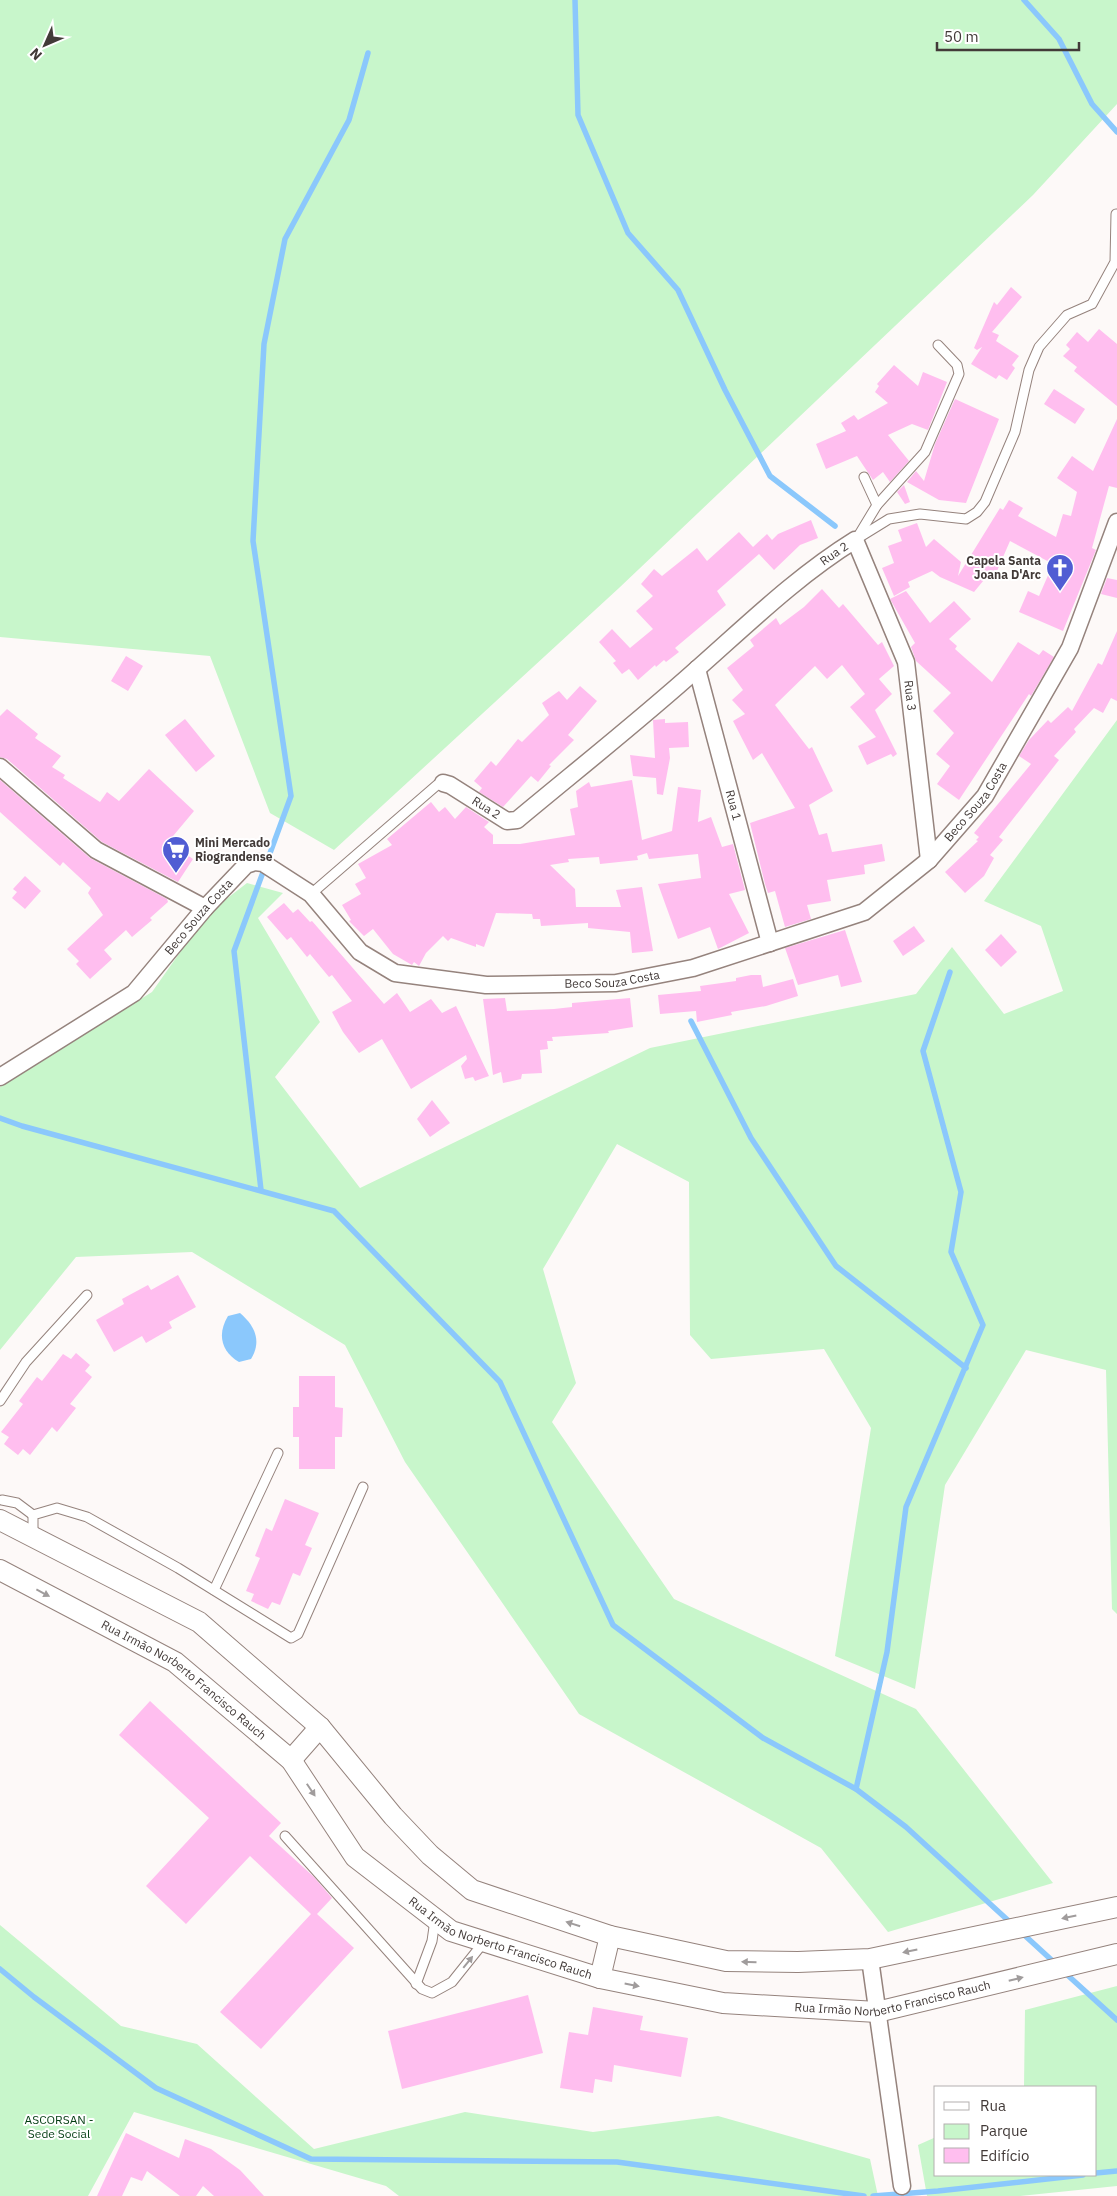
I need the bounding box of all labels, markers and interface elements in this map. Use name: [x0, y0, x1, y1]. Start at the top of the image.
north arrow: [20, 20, 70, 70]
scale bar: [937, 20, 1080, 52]
text: 50 m: [944, 27, 979, 46]
text: N: [26, 44, 46, 64]
street label: Rua 2: [817, 538, 851, 568]
place label: Capela Santa Joana D'Arc: [966, 553, 1041, 582]
church icon: Capela Santa Joana D'Arc: [1045, 553, 1075, 592]
street label: Rua 3: [901, 679, 920, 712]
street label: Beco Souza Costa: [941, 759, 1010, 844]
street label: Rua 1: [723, 788, 745, 822]
street label: Rua 2: [469, 793, 503, 822]
supermarket icon: Mini Mercado Riograndense: [161, 835, 191, 874]
place label: Mini Mercado Riograndense: [195, 835, 273, 864]
street label: Beco Souza Costa: [161, 875, 236, 958]
street label: Beco Souza Costa: [564, 967, 662, 991]
one-way arrow: [36, 1588, 50, 1597]
street label: Rua Irmão Norberto Francisco Rauch: [99, 1617, 269, 1743]
one-way arrow: [306, 1784, 316, 1797]
street label: Rua Irmão Norberto Francisco Rauch: [406, 1893, 594, 1982]
one-way arrow: [1061, 1914, 1077, 1922]
one-way arrow: [566, 1919, 581, 1927]
one-way arrow: [903, 1947, 918, 1955]
one-way arrow: [462, 1956, 473, 1968]
one-way arrow: [740, 1957, 756, 1965]
one-way arrow: [1008, 1975, 1023, 1983]
street label: Rua Irmão Norberto Francisco Rauch: [794, 1977, 992, 2020]
one-way arrow: [624, 1981, 640, 1989]
legend: [934, 2086, 1097, 2176]
text: Rua: [980, 2096, 1006, 2115]
park label: ASCORSAN - Sede Social: [25, 2112, 93, 2141]
text: Parque: [980, 2121, 1028, 2140]
text: Edifício: [980, 2146, 1029, 2165]

